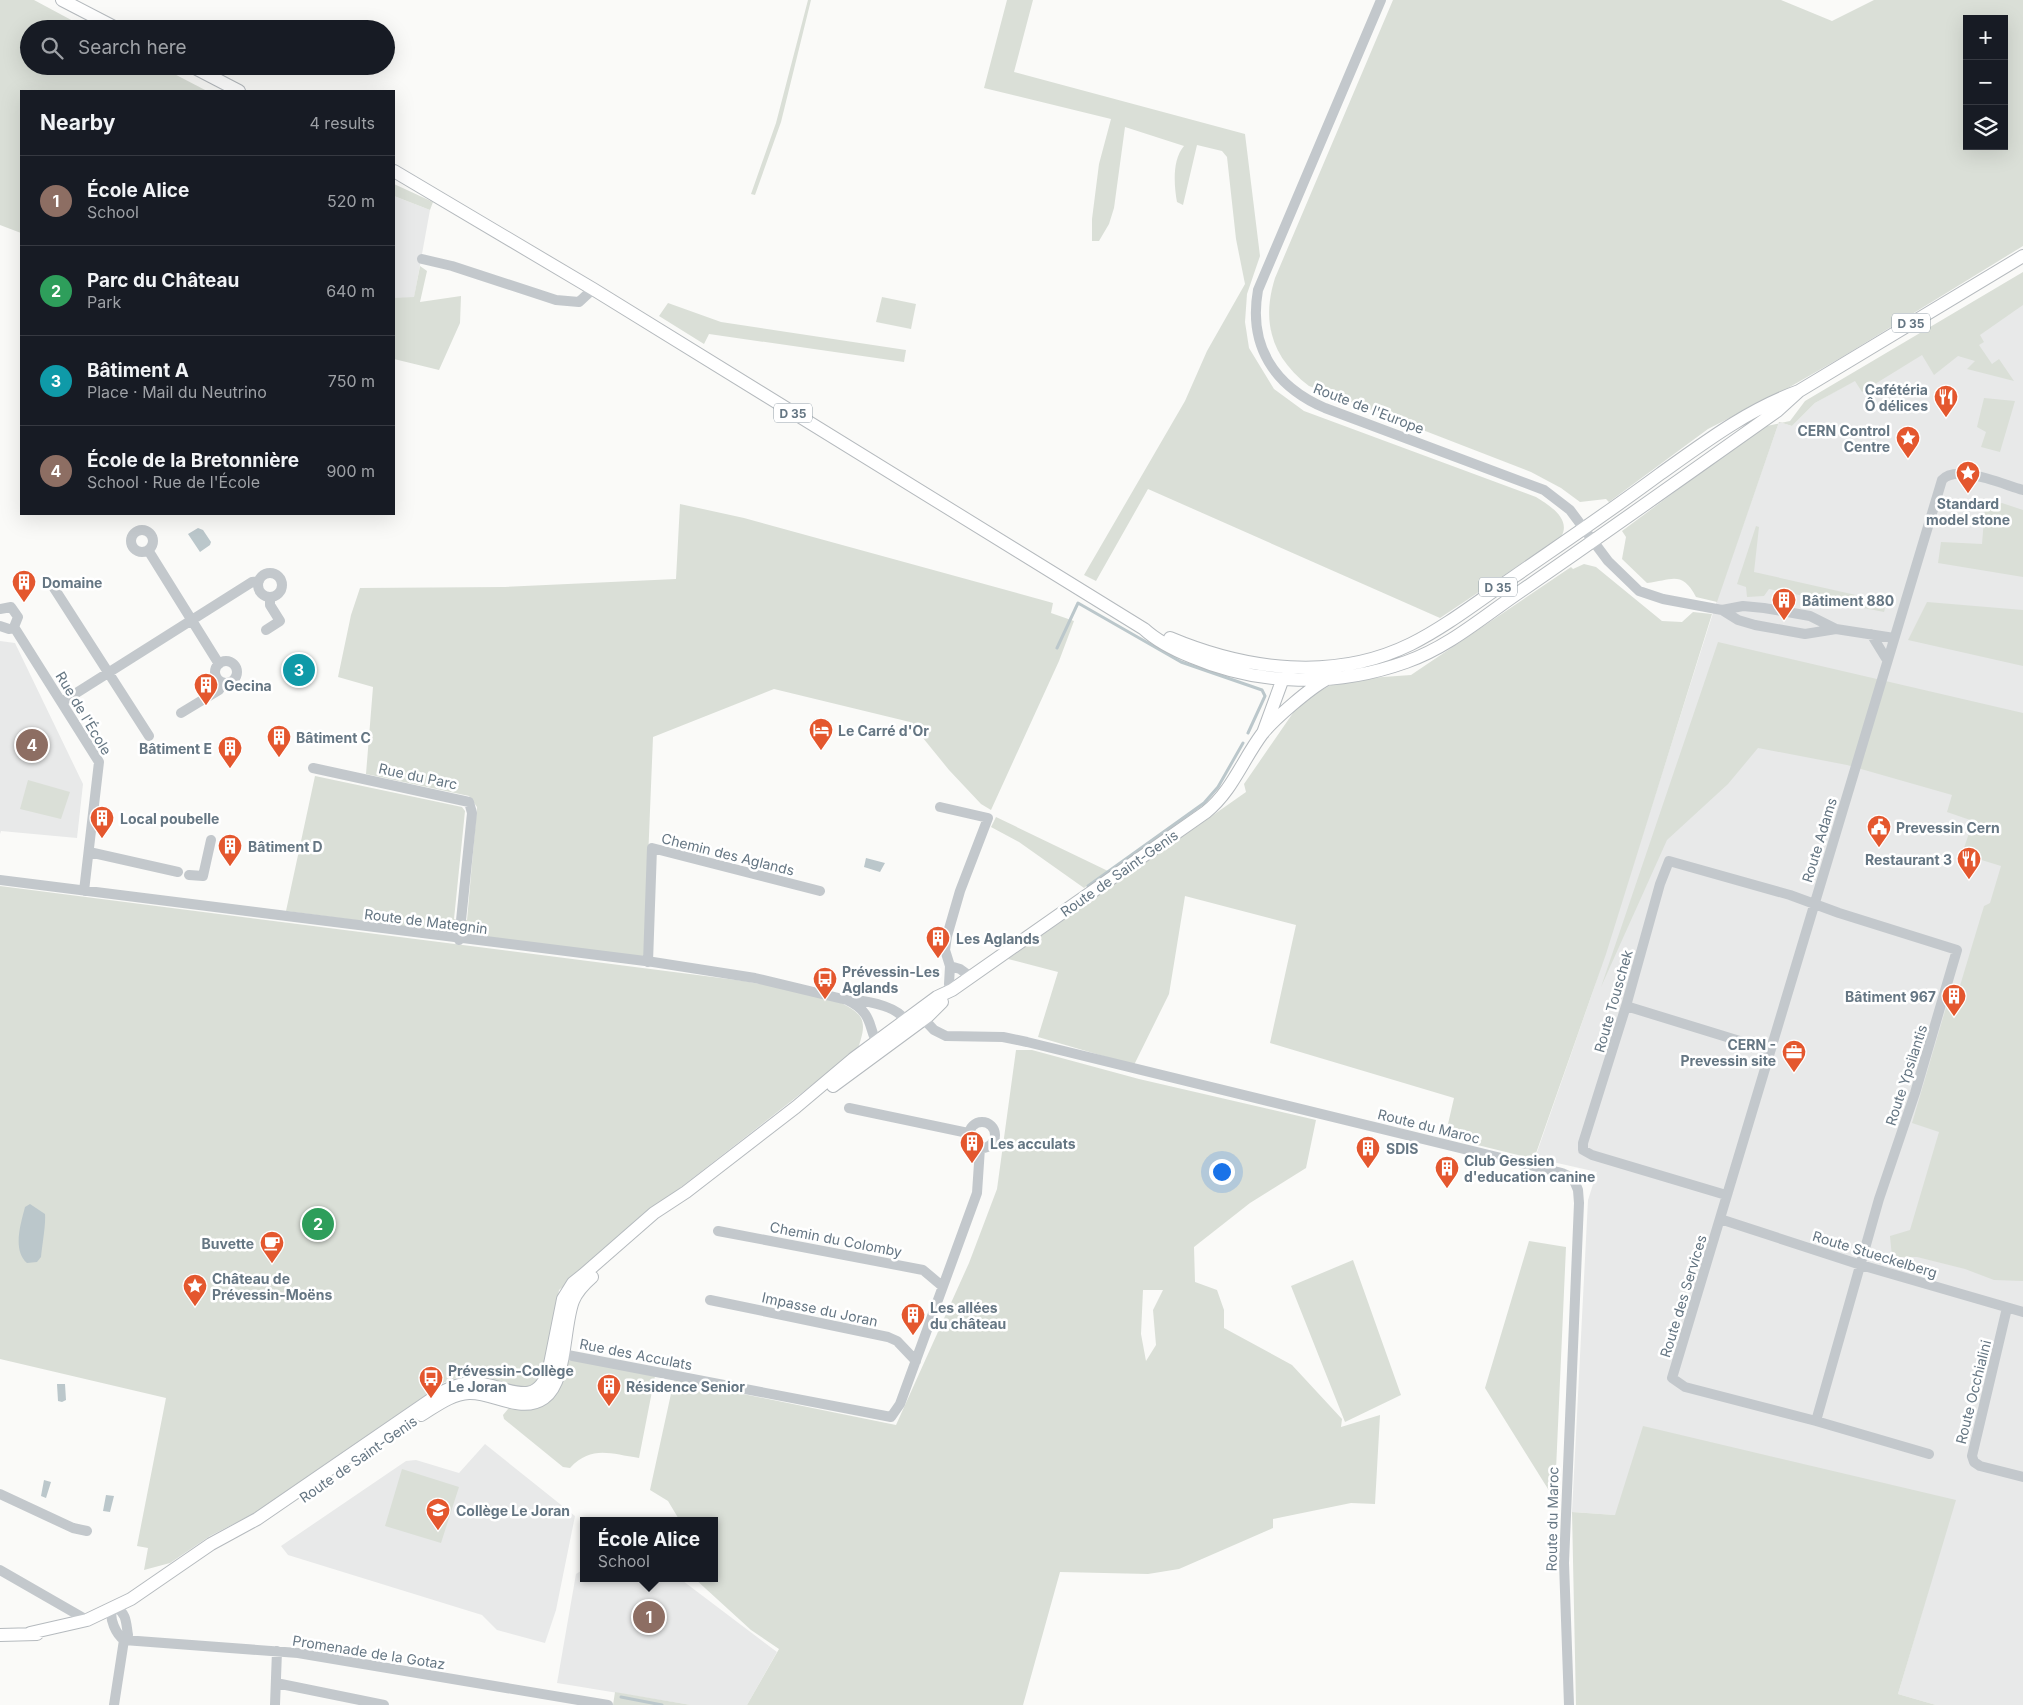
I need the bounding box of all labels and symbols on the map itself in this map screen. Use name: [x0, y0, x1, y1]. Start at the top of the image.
road number: D 35: [1892, 314, 1930, 332]
street label: Route de l'Europe: [1311, 379, 1427, 437]
place label: Cafétéria Ô délices: [1865, 381, 1928, 414]
restaurant icon: Cafétéria Ô délices: [1933, 384, 1959, 418]
road number: D 35: [774, 403, 812, 422]
place label: CERN Control Centre: [1797, 422, 1890, 455]
place icon: CERN Control Centre: [1895, 425, 1921, 459]
place icon: Standard model stone: [1955, 460, 1981, 494]
place label: Standard model stone: [1926, 495, 2010, 528]
building icon: Domaine: [11, 569, 37, 603]
place label: Domaine: [42, 574, 102, 591]
road number: D 35: [1479, 578, 1517, 596]
building icon: Bâtiment 880: [1771, 587, 1797, 621]
place label: Bâtiment 880: [1802, 592, 1894, 609]
pin: 3: [283, 651, 315, 689]
street label: Rue de l'École: [53, 668, 115, 758]
building icon: Gecina: [193, 672, 219, 706]
place label: Gecina: [224, 677, 272, 694]
hotel icon: Le Carré d'Or: [808, 717, 834, 751]
place label: Le Carré d'Or: [838, 722, 929, 739]
building icon: Bâtiment C: [266, 724, 292, 758]
pin: 4: [16, 726, 48, 764]
place label: Bâtiment C: [296, 729, 371, 746]
building icon: Bâtiment E: [217, 735, 243, 769]
place label: Bâtiment E: [139, 740, 212, 757]
street label: Rue du Parc: [377, 759, 459, 793]
street label: Route Adams: [1798, 796, 1840, 884]
building icon: Local poubelle: [89, 805, 115, 839]
place label: Local poubelle: [120, 810, 219, 827]
public building icon: Prevessin Cern: [1866, 814, 1892, 848]
place label: Prevessin Cern: [1896, 819, 2000, 836]
street label: Route de Saint-Genis: [1057, 826, 1181, 920]
street label: Chemin des Aglands: [660, 829, 796, 879]
building icon: Bâtiment D: [217, 833, 243, 867]
place label: Bâtiment D: [248, 838, 323, 855]
restaurant icon: Restaurant 3: [1956, 846, 1982, 880]
place label: Restaurant 3: [1865, 851, 1952, 868]
street label: Route de Mategnin: [363, 905, 489, 937]
building icon: Les Aglands: [925, 925, 951, 959]
place label: Les Aglands: [956, 930, 1040, 947]
street label: Route Touschek: [1590, 947, 1636, 1054]
place label: Prévessin-Les Aglands: [842, 963, 940, 996]
bus stop icon: Prévessin-Les Aglands: [812, 966, 838, 1000]
building icon: Bâtiment 967: [1941, 983, 1967, 1017]
place label: Bâtiment 967: [1845, 988, 1936, 1005]
street label: Route Ypsilantis: [1882, 1022, 1930, 1128]
place label: CERN - Prevessin site: [1681, 1036, 1776, 1069]
office icon: CERN - Prevessin site: [1781, 1039, 1807, 1073]
street label: Route du Maroc: [1376, 1105, 1482, 1147]
building icon: Les acculats: [959, 1130, 985, 1164]
place label: Les acculats: [990, 1135, 1076, 1152]
building icon: SDIS: [1355, 1135, 1381, 1169]
place label: SDIS: [1386, 1140, 1418, 1157]
place label: Club Gessien d'education canine: [1464, 1152, 1595, 1185]
building icon: Club Gessien d'education canine: [1434, 1155, 1460, 1189]
your location: [1209, 1159, 1235, 1185]
pin: 2: [302, 1205, 334, 1243]
street label: Chemin du Colomby: [769, 1218, 904, 1260]
street label: Route Stueckelberg: [1811, 1227, 1939, 1281]
cafe icon: Buvette: [259, 1230, 285, 1264]
street label: Route des Services: [1656, 1233, 1710, 1359]
place label: Buvette: [202, 1235, 254, 1252]
place label: Château de Prévessin-Moëns: [212, 1270, 332, 1303]
place icon: Château de Prévessin-Moëns: [182, 1273, 208, 1307]
street label: Impasse du Joran: [760, 1288, 880, 1330]
place label: Les allées du château: [930, 1299, 1006, 1332]
building icon: Les allées du château: [900, 1302, 926, 1336]
street label: Rue des Acculats: [578, 1335, 694, 1373]
street label: Route Occhialini: [1952, 1338, 1994, 1446]
place label: Prévessin-Collège Le Joran: [448, 1362, 574, 1395]
bus stop icon: Prévessin-Collège Le Joran: [418, 1365, 444, 1399]
building icon: Résidence Senior: [596, 1373, 622, 1407]
place label: Résidence Senior: [626, 1378, 745, 1395]
street label: Route de Saint-Genis: [296, 1412, 420, 1506]
street label: Route du Maroc: [1543, 1466, 1561, 1572]
school or university icon: Collège Le Joran: [425, 1497, 451, 1531]
place label: Collège Le Joran: [456, 1502, 570, 1519]
pin: 1: [633, 1598, 665, 1636]
street label: Promenade de la Gotaz: [291, 1632, 447, 1672]

